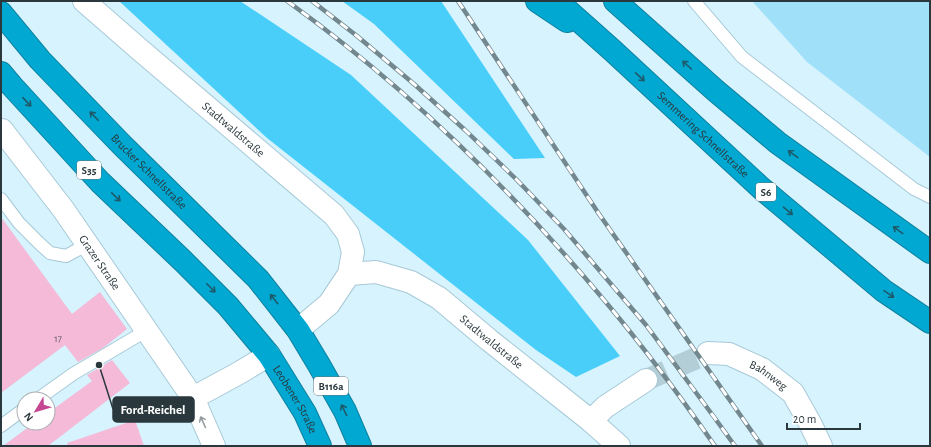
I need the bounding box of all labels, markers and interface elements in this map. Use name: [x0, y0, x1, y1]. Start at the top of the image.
one-way arrow: [682, 61, 692, 70]
one-way arrow: [635, 72, 645, 81]
street label: Semmering Schnellstraße: [655, 89, 751, 180]
one-way arrow: [22, 97, 32, 107]
street label: Stadtwaldstraße: [200, 100, 267, 159]
one-way arrow: [89, 111, 99, 121]
street label: Brucker Schnellstraße: [109, 132, 189, 211]
one-way arrow: [787, 149, 798, 158]
road number: S35: [77, 161, 101, 179]
road number: S6: [756, 183, 776, 201]
one-way arrow: [111, 192, 121, 201]
one-way arrow: [783, 206, 794, 215]
one-way arrow: [893, 226, 904, 234]
street label: Grazer Straße: [77, 233, 123, 292]
one-way arrow: [206, 283, 216, 293]
one-way arrow: [883, 290, 894, 298]
one-way arrow: [269, 294, 278, 305]
street label: Stadtwaldstraße: [458, 312, 525, 371]
house number: 17: [54, 334, 62, 344]
street label: Bahnweg: [748, 358, 790, 392]
street label: Leobener Straße: [271, 363, 319, 435]
road number: B116a: [314, 377, 348, 395]
north arrow: [16, 391, 56, 431]
callout: Ford-Reichel: [113, 397, 194, 422]
text: Ford-Reichel: [120, 404, 186, 417]
one-way arrow: [340, 405, 347, 417]
scale bar: [787, 405, 860, 431]
text: N: [22, 410, 35, 423]
text: 20 m: [793, 413, 816, 425]
one-way arrow: [199, 416, 206, 428]

